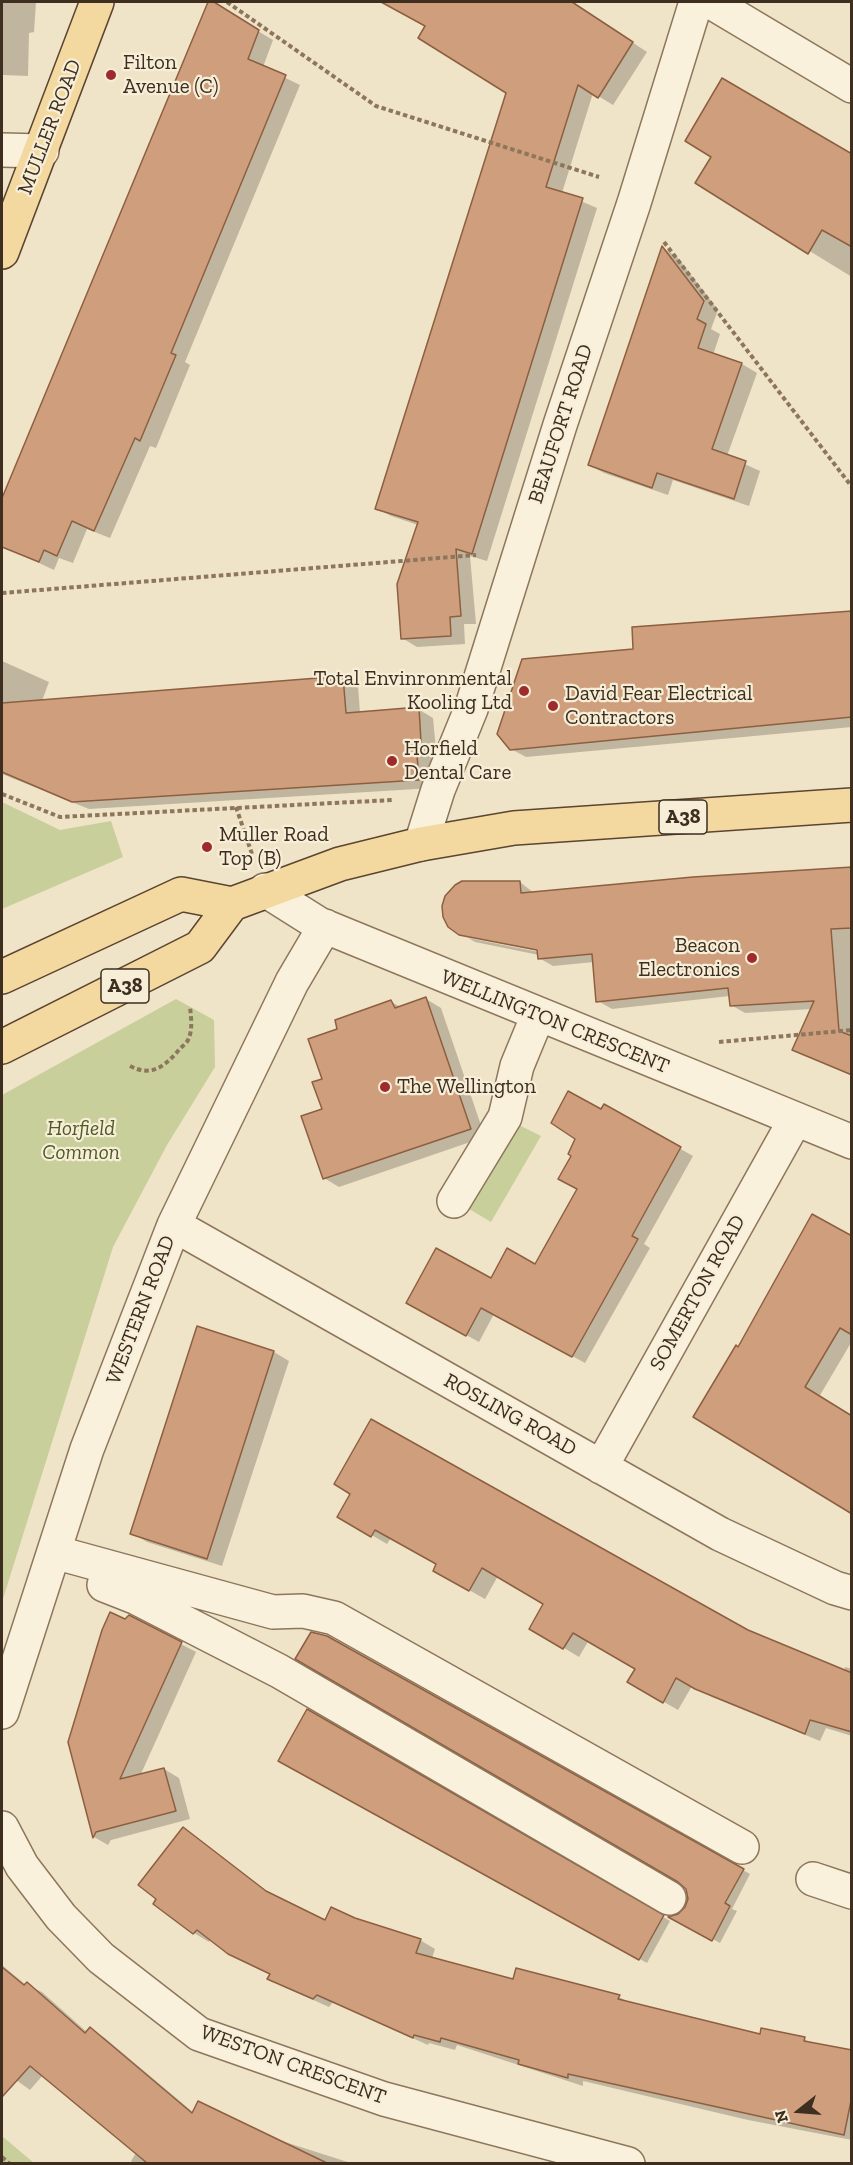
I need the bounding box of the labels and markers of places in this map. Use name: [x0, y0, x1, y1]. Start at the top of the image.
place label: Filton Avenue (C): [123, 50, 219, 100]
marker: Filton Avenue (C): [104, 68, 118, 82]
place label: Total Envinronmental Kooling Ltd: [314, 666, 512, 716]
place label: David Fear Electrical Contractors: [565, 681, 753, 731]
marker: Total Envinronmental Kooling Ltd: [517, 684, 531, 698]
marker: David Fear Electrical Contractors: [546, 699, 560, 713]
place label: Horfield Dental Care: [404, 736, 511, 786]
marker: Horfield Dental Care: [385, 754, 399, 768]
place label: Muller Road Top (B): [219, 822, 329, 872]
marker: Muller Road Top (B): [200, 840, 214, 854]
place label: Beacon Electronics: [638, 933, 740, 983]
marker: Beacon Electronics: [745, 951, 759, 965]
place label: The Wellington: [397, 1074, 536, 1100]
marker: The Wellington: [378, 1080, 392, 1094]

